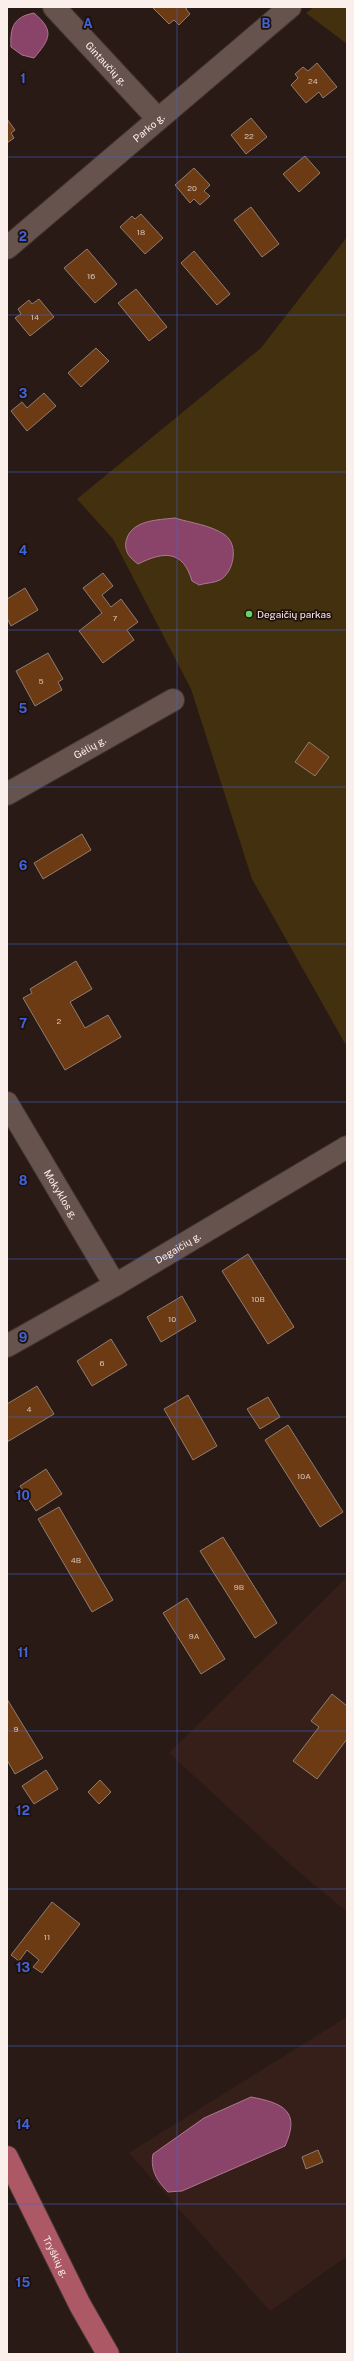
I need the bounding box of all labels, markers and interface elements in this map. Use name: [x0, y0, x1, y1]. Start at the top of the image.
text: A: [83, 16, 93, 31]
text: B: [262, 16, 271, 31]
street label: Gintaučių g.: [83, 39, 130, 88]
text: 1: [20, 71, 26, 86]
house number: 24: [308, 76, 318, 86]
street label: Parko g.: [130, 111, 167, 144]
house number: 22: [244, 131, 254, 141]
house number: 20: [187, 183, 197, 193]
house number: 18: [137, 227, 145, 237]
text: 2: [19, 229, 27, 244]
house number: 16: [87, 271, 95, 281]
house number: 14: [31, 312, 39, 322]
text: 3: [19, 386, 28, 401]
text: 4: [19, 543, 28, 558]
place label: Degaičių parkas: [257, 608, 331, 620]
marker: Degaičių parkas: [244, 609, 254, 619]
house number: 7: [113, 613, 118, 623]
house number: 5: [38, 676, 44, 686]
text: 5: [19, 701, 28, 716]
street label: Gėlių g.: [71, 733, 108, 761]
text: 6: [19, 858, 28, 873]
text: 7: [19, 1016, 27, 1031]
house number: 2: [57, 1016, 62, 1026]
street label: Mokyklos g.: [42, 1167, 80, 1221]
text: 8: [19, 1173, 28, 1188]
street label: Degaičių g.: [153, 1229, 203, 1266]
house number: 10B: [251, 1294, 265, 1304]
house number: 10: [168, 1314, 176, 1324]
text: 9: [19, 1330, 27, 1345]
house number: 6: [100, 1358, 105, 1368]
house number: 4: [26, 1404, 32, 1414]
house number: 10A: [297, 1471, 311, 1481]
text: 10: [16, 1488, 30, 1503]
house number: 4B: [71, 1555, 81, 1565]
house number: 9B: [234, 1582, 244, 1592]
house number: 9A: [189, 1631, 200, 1641]
text: 11: [17, 1645, 29, 1660]
house number: 9: [14, 1724, 19, 1734]
text: 12: [16, 1803, 30, 1818]
house number: 11: [44, 1932, 50, 1942]
text: 13: [16, 1960, 30, 1975]
text: 14: [16, 2117, 31, 2132]
street label: Tryškių g.: [41, 2234, 71, 2279]
text: 15: [16, 2275, 30, 2290]

